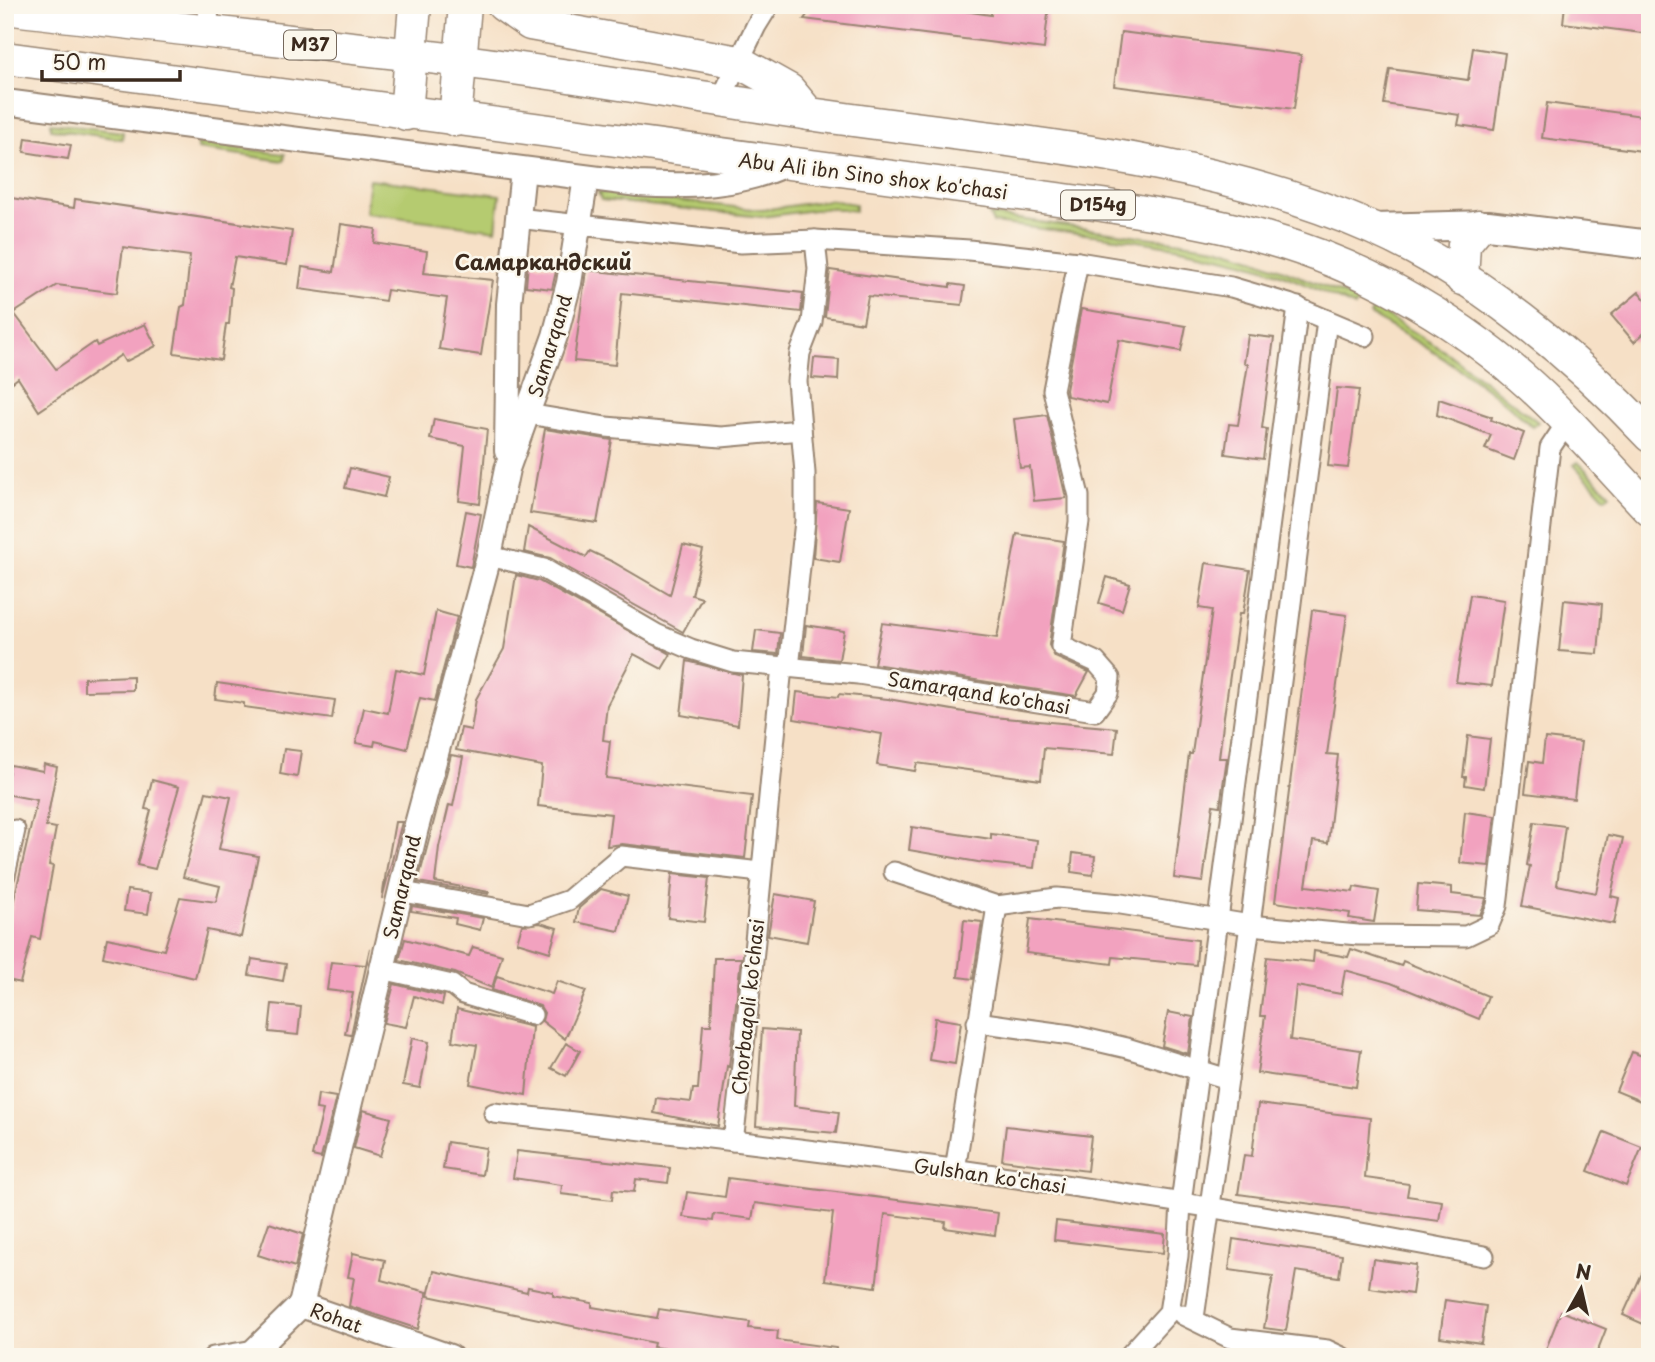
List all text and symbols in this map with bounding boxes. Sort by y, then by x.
road number: M37 [284,31,336,60]
scale bar [42,38,180,82]
text: 50 m [52,45,106,77]
street label: Abu Ali ibn Sino shox ko'chasi [737,145,1009,205]
road number: D154g [1061,190,1135,220]
district label: Самаркандский [454,245,632,277]
street label: Samarqand [520,290,578,401]
street label: Samarqand ko'chasi [886,664,1072,720]
street label: Samarqand [375,832,427,942]
street label: Chorbaqoli ko'chasi [724,917,770,1096]
street label: Gulshan ko'chasi [912,1150,1068,1200]
north arrow [1546,1254,1616,1324]
text: N [1574,1256,1593,1286]
street label: Rohat [306,1295,366,1339]

